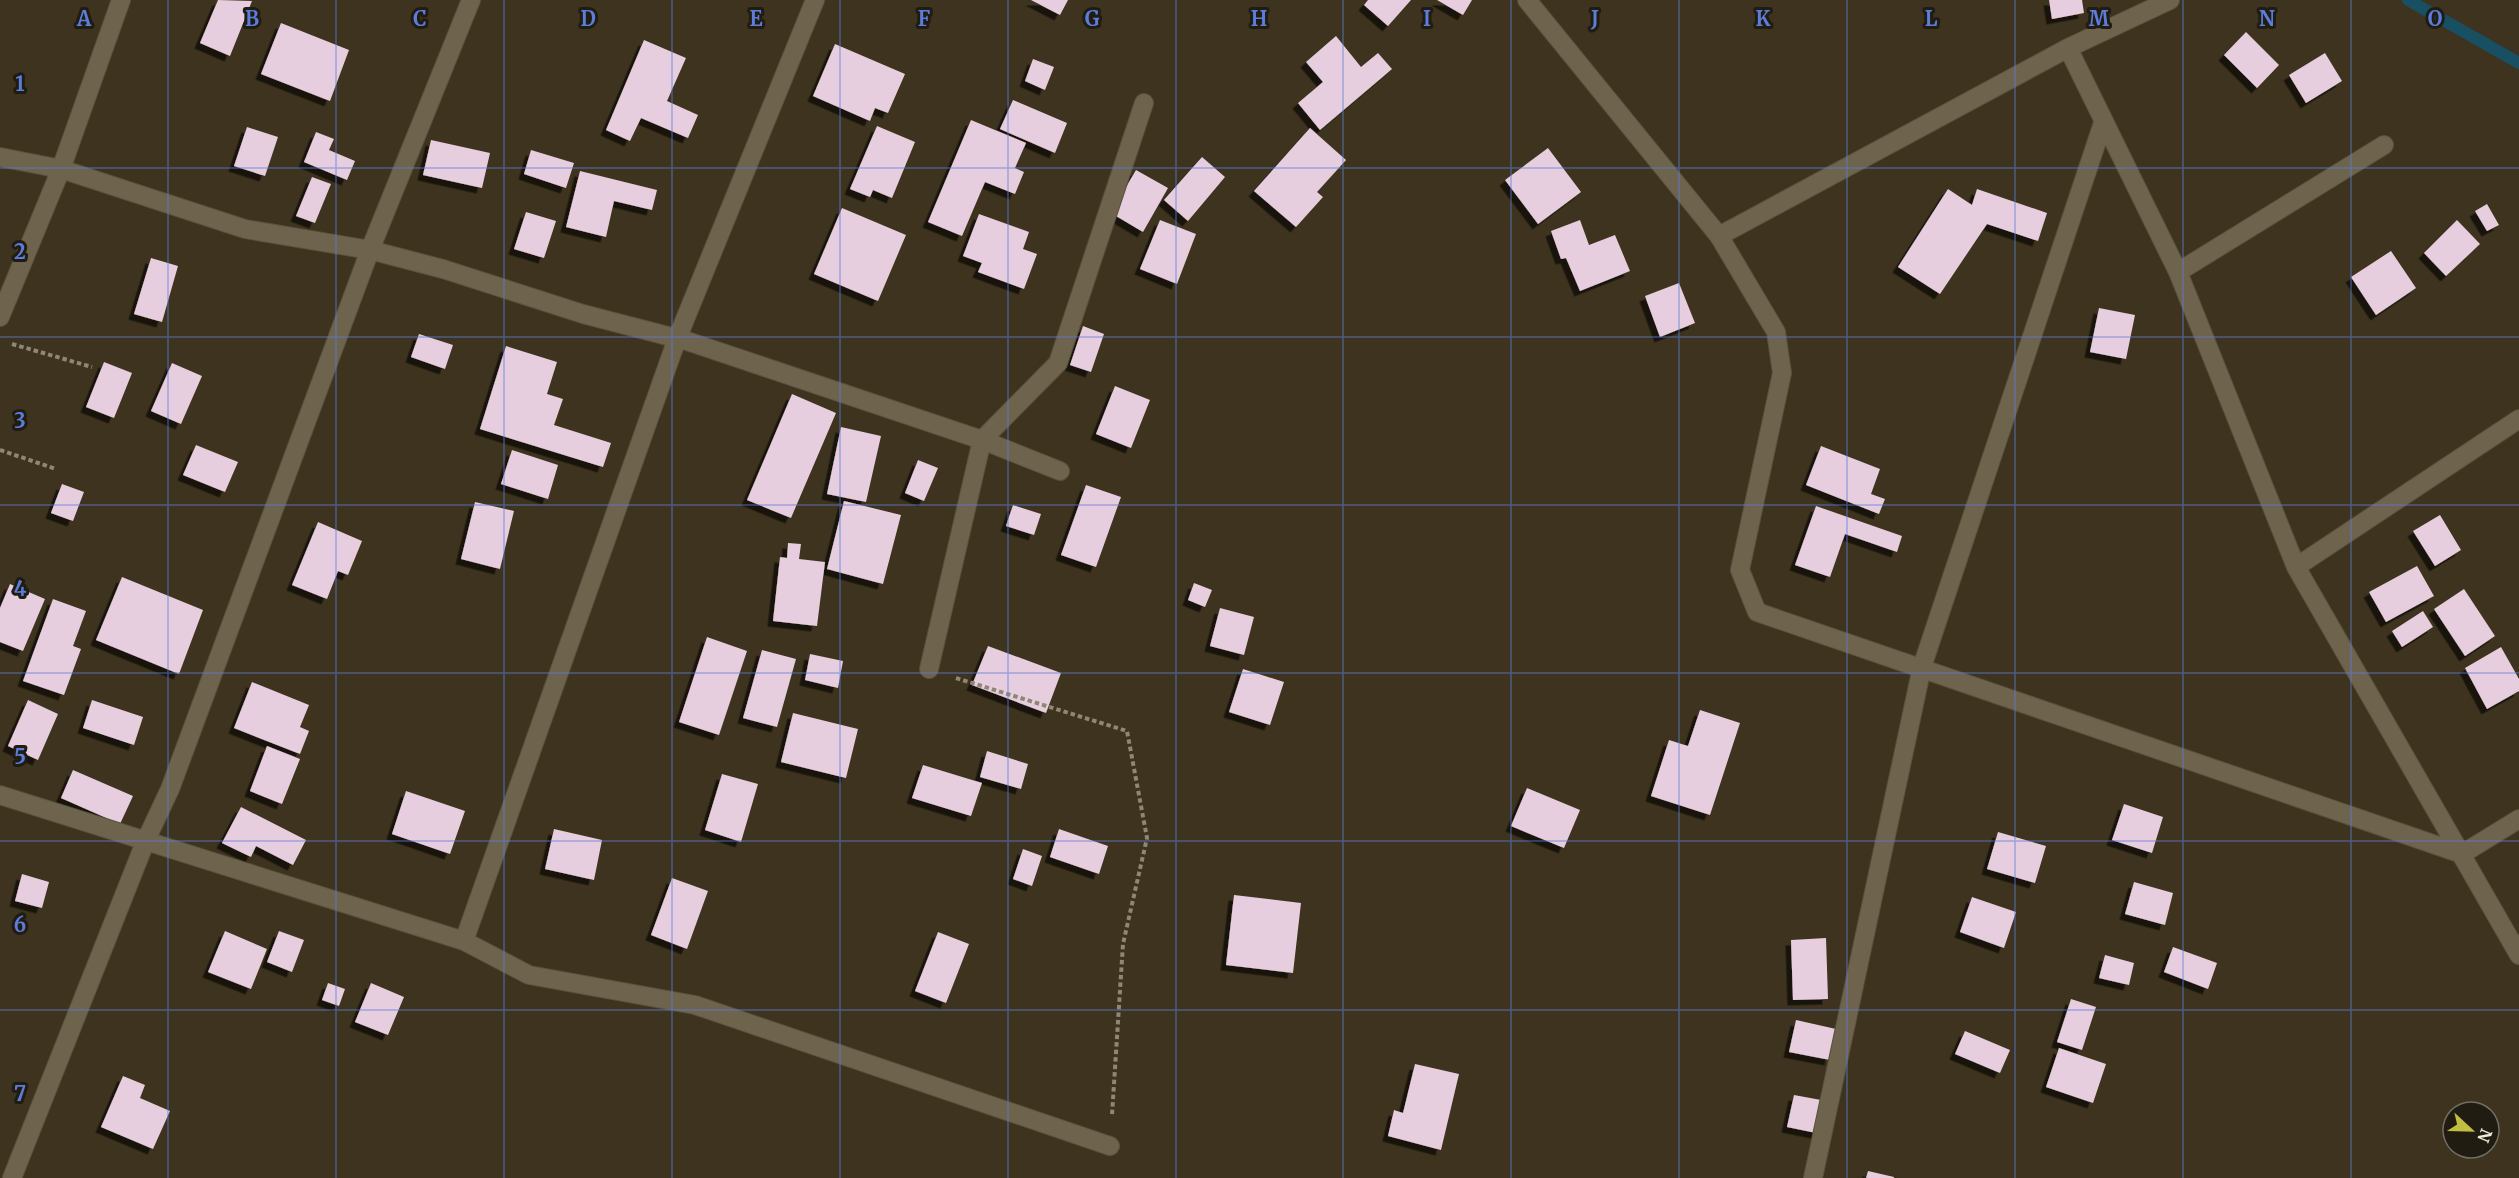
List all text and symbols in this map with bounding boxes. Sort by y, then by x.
text: A [76,6,92,31]
text: B [245,6,259,31]
text: C [413,6,427,31]
text: D [580,6,596,31]
text: E [749,6,763,31]
text: F [918,6,931,31]
text: G [1085,6,1100,31]
text: H [1251,6,1267,31]
text: I [1423,6,1431,31]
text: J [1590,6,1599,31]
text: K [1756,6,1771,31]
text: L [1925,6,1938,31]
text: M [2089,6,2110,31]
text: N [2259,6,2275,31]
text: O [2428,6,2442,31]
text: 1 [15,71,25,96]
text: 2 [14,239,26,264]
text: 3 [14,408,26,433]
text: 4 [14,576,27,601]
text: 5 [14,744,26,769]
text: 6 [14,912,26,937]
text: 7 [14,1081,26,1106]
north arrow [2441,1100,2501,1160]
text: N [2473,1126,2497,1146]

